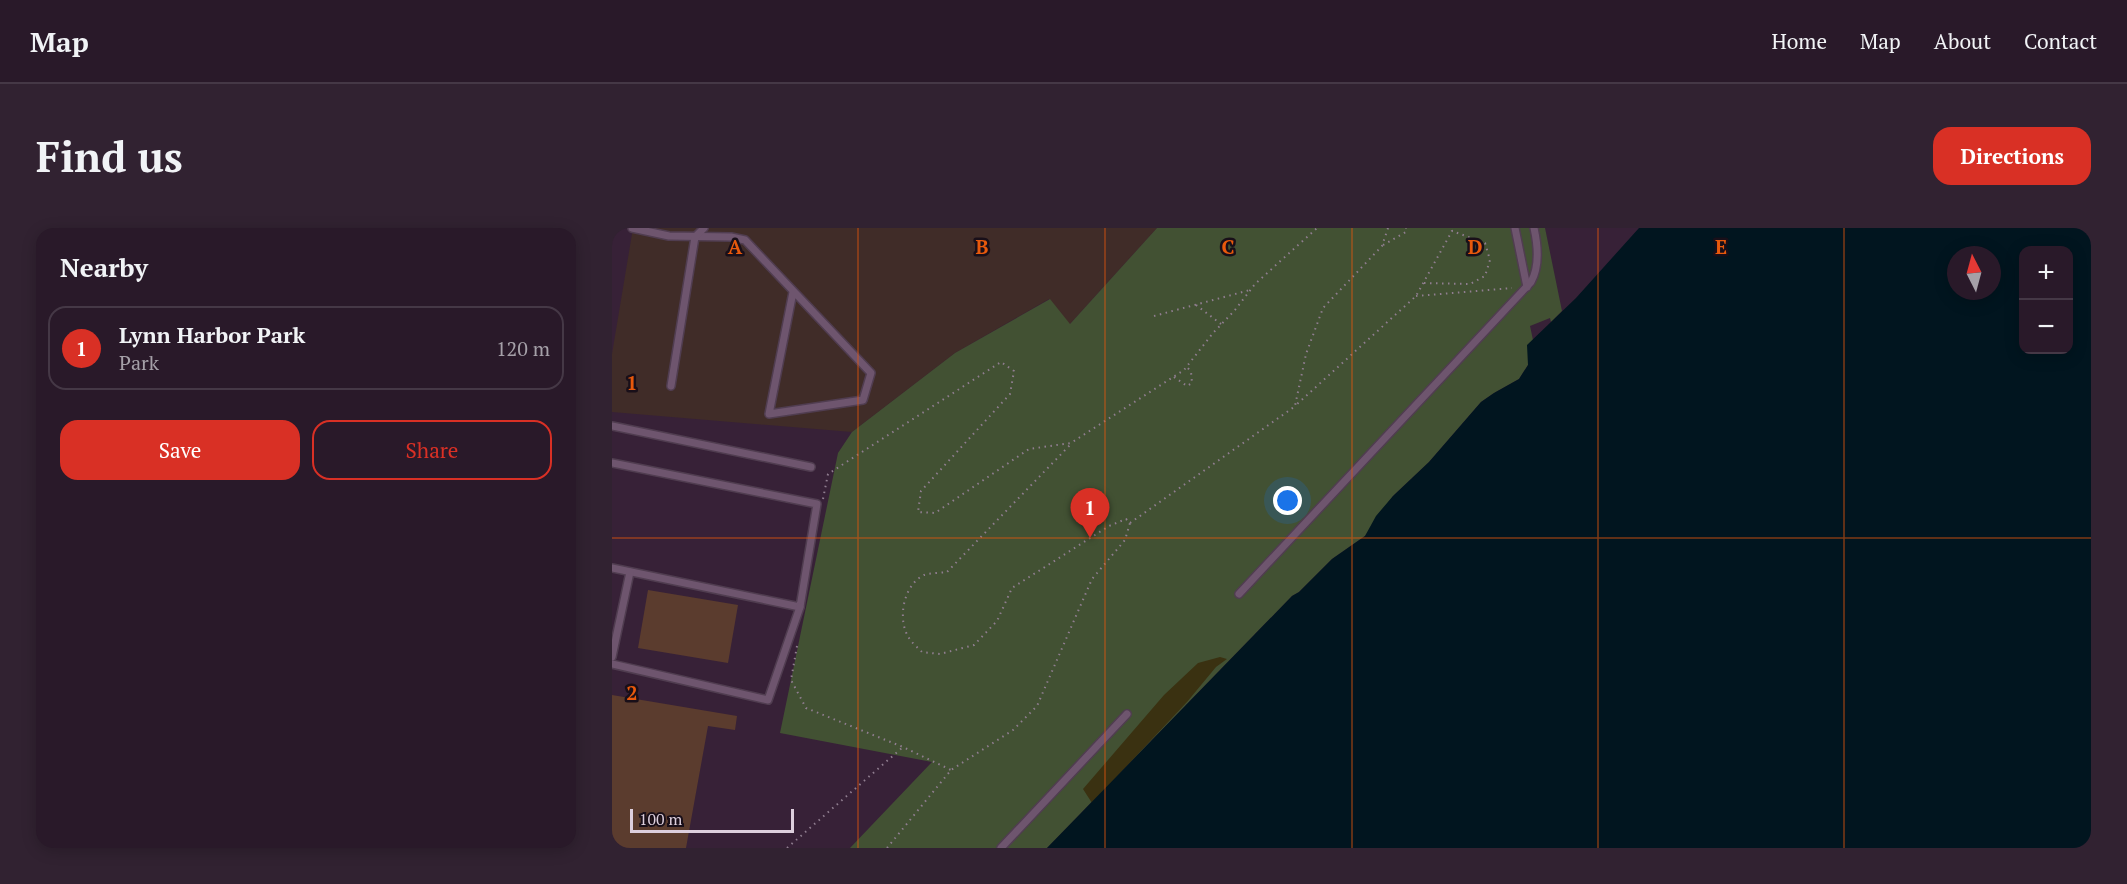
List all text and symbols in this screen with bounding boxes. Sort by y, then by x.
text: Map [30,23,89,60]
text: Home [1771,27,1827,55]
text: Map [1860,27,1901,55]
text: About [1934,27,1991,55]
text: Contact [2024,27,2097,55]
button: Directions [1933,127,2091,185]
text: Find us [36,128,183,184]
text: A [728,233,743,260]
text: B [976,233,989,260]
text: C [1221,233,1235,260]
text: D [1468,233,1482,260]
text: E [1715,233,1727,260]
north arrow [1947,246,2001,300]
map controls [2019,246,2073,354]
button: + [2019,246,2073,300]
text: Nearby [60,250,148,284]
button: − [2019,300,2073,354]
text: Lynn Harbor Park [119,320,305,349]
text: 1 [76,335,87,362]
text: 120 m [496,335,550,362]
text: Park [119,349,159,376]
text: 1 [626,369,638,396]
button: Save [60,420,300,480]
button: Share [312,420,552,480]
your location [1273,486,1302,515]
pin: 1 [1070,488,1110,538]
text: 2 [626,679,638,706]
scale bar [630,806,794,834]
text: 100 m [639,808,682,830]

